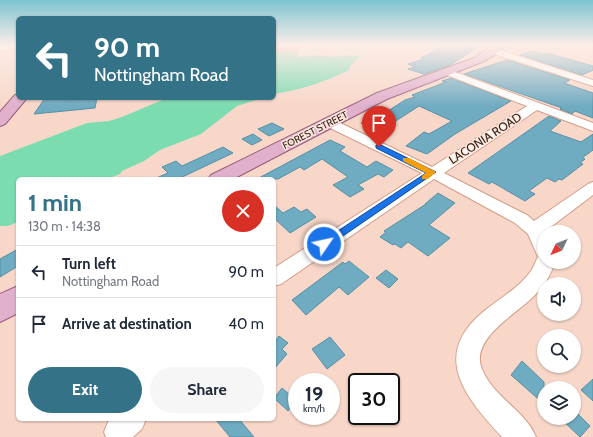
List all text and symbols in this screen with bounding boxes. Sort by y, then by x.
text: 90 m [94,30,160,64]
icon: left [28,32,80,84]
text: Nottingham Road [94,64,228,86]
pin [362,106,396,147]
street label: FOREST STREET [280,108,350,152]
street label: LACONIA ROAD [446,109,524,167]
icon: arrive [368,112,390,134]
text: 1 min [28,188,82,217]
button: close [222,190,264,232]
text: 130 m · 14:38 [28,218,101,234]
position arrow [303,223,345,265]
north arrow [537,225,581,269]
map controls [537,225,581,425]
text: Turn left [62,255,116,273]
icon: left [28,261,50,283]
text: 90 m [228,263,264,281]
text: Nottingham Road [62,273,159,289]
button: sound [537,277,581,321]
icon: arrive [28,313,50,335]
text: Arrive at destination [62,315,192,333]
text: 40 m [228,315,264,333]
button: search [537,329,581,373]
button: Exit [28,367,142,413]
button: Share [150,367,264,413]
speed limit sign: 30 [348,373,400,425]
button: layers [537,381,581,425]
text: 19 [305,382,323,406]
text: km/h [303,402,325,415]

